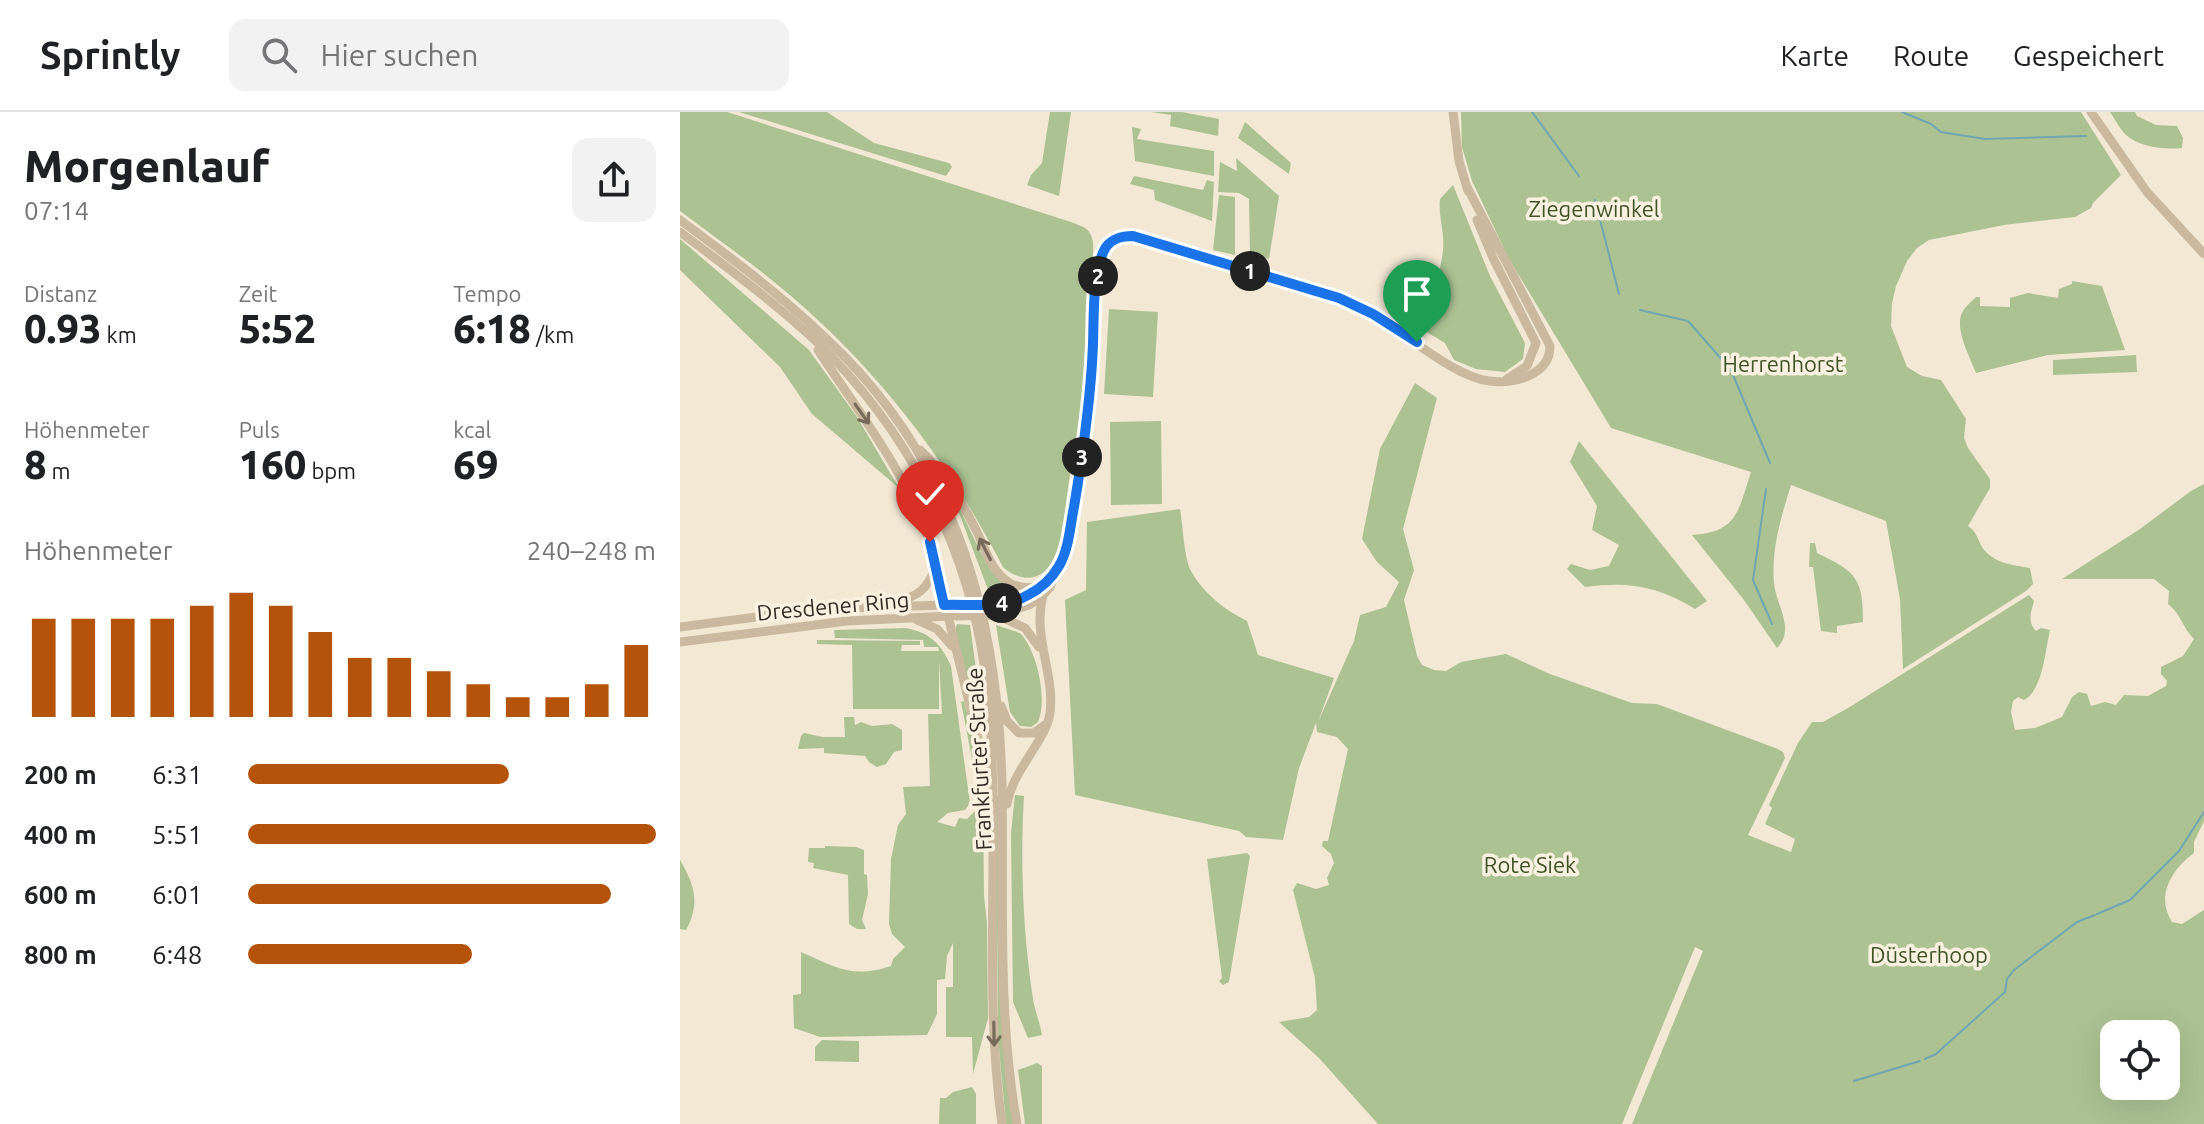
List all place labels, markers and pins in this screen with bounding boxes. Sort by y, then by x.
pin: 1 [1230,251,1270,291]
pin: 2 [1078,256,1118,296]
pin [1383,260,1451,342]
pin: 3 [1062,437,1102,477]
pin [896,460,964,542]
pin: 4 [982,583,1022,623]

